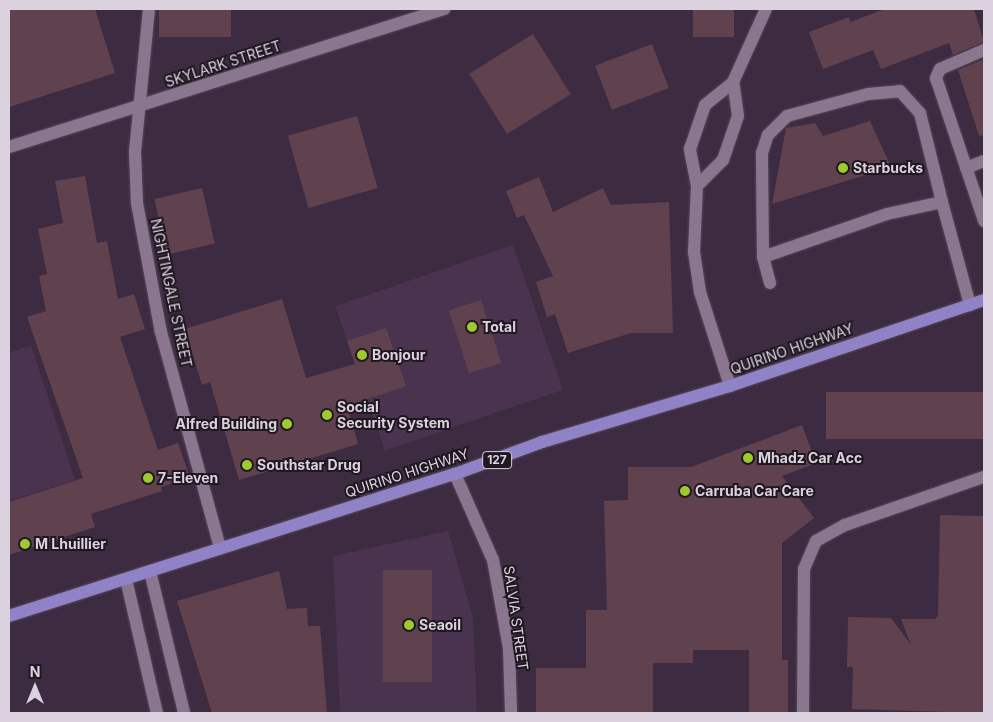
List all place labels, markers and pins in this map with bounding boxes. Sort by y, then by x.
place label: Starbucks [853,160,923,176]
marker: Starbucks [837,162,849,174]
place label: Total [482,319,516,335]
marker: Total [466,321,478,333]
place label: Bonjour [372,347,425,363]
marker: Bonjour [356,349,368,361]
place label: Social Security System [337,399,450,432]
marker: Social Security System [321,409,333,421]
place label: Alfred Building [176,416,277,432]
marker: Alfred Building [281,418,293,430]
place label: Mhadz Car Acc [758,450,862,466]
marker: Mhadz Car Acc [742,452,754,464]
place label: Southstar Drug [257,457,361,473]
marker: Southstar Drug [241,459,253,471]
place label: 7-Eleven [158,470,218,486]
marker: 7-Eleven [142,472,154,484]
place label: Carruba Car Care [695,483,814,499]
marker: Carruba Car Care [679,485,691,497]
place label: M Lhuillier [35,536,106,552]
marker: M Lhuillier [19,538,31,550]
place label: Seaoil [419,617,461,633]
marker: Seaoil [403,619,415,631]

